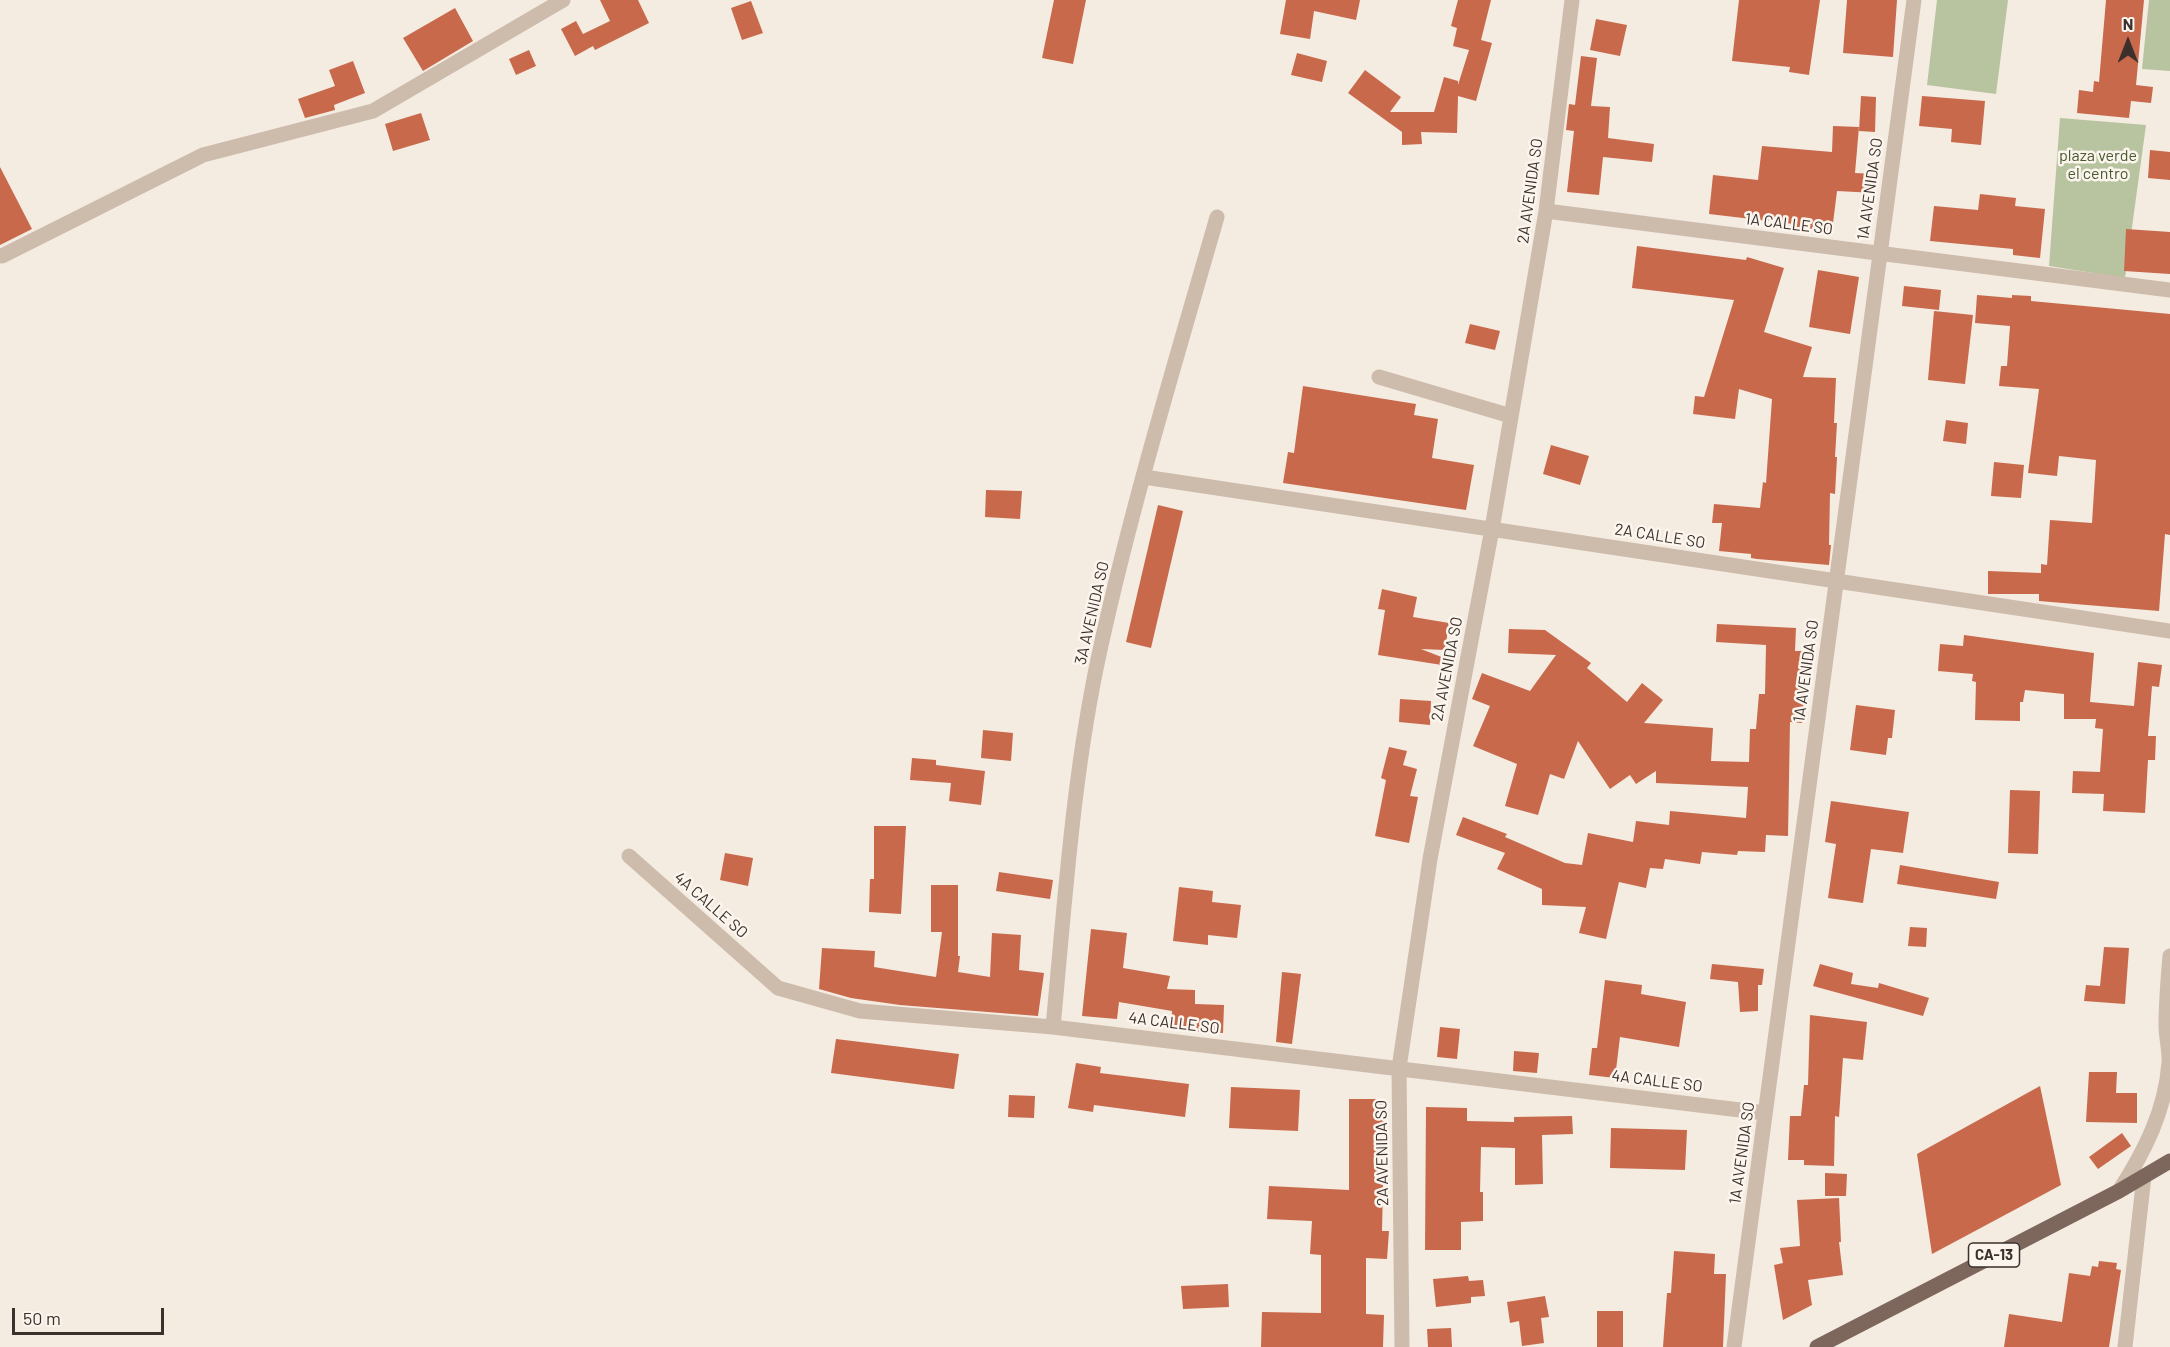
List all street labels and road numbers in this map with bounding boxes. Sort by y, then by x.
street label: 2A AVENIDA SO [1513,137,1547,245]
street label: 1A AVENIDA SO [1853,137,1887,241]
street label: 1A CALLE SO [1744,209,1834,239]
street label: 2A CALLE SO [1613,519,1707,553]
street label: 3A AVENIDA SO [1071,559,1113,667]
street label: 2A AVENIDA SO [1427,615,1467,723]
street label: 1A AVENIDA SO [1789,619,1823,723]
street label: 4A CALLE SO [670,868,752,942]
street label: 4A CALLE SO [1127,1008,1221,1038]
street label: 4A CALLE SO [1610,1066,1704,1096]
street label: 2A AVENIDA SO [1371,1100,1393,1206]
street label: 1A AVENIDA SO [1725,1101,1759,1205]
road number: CA-13 [1968,1243,2020,1267]

